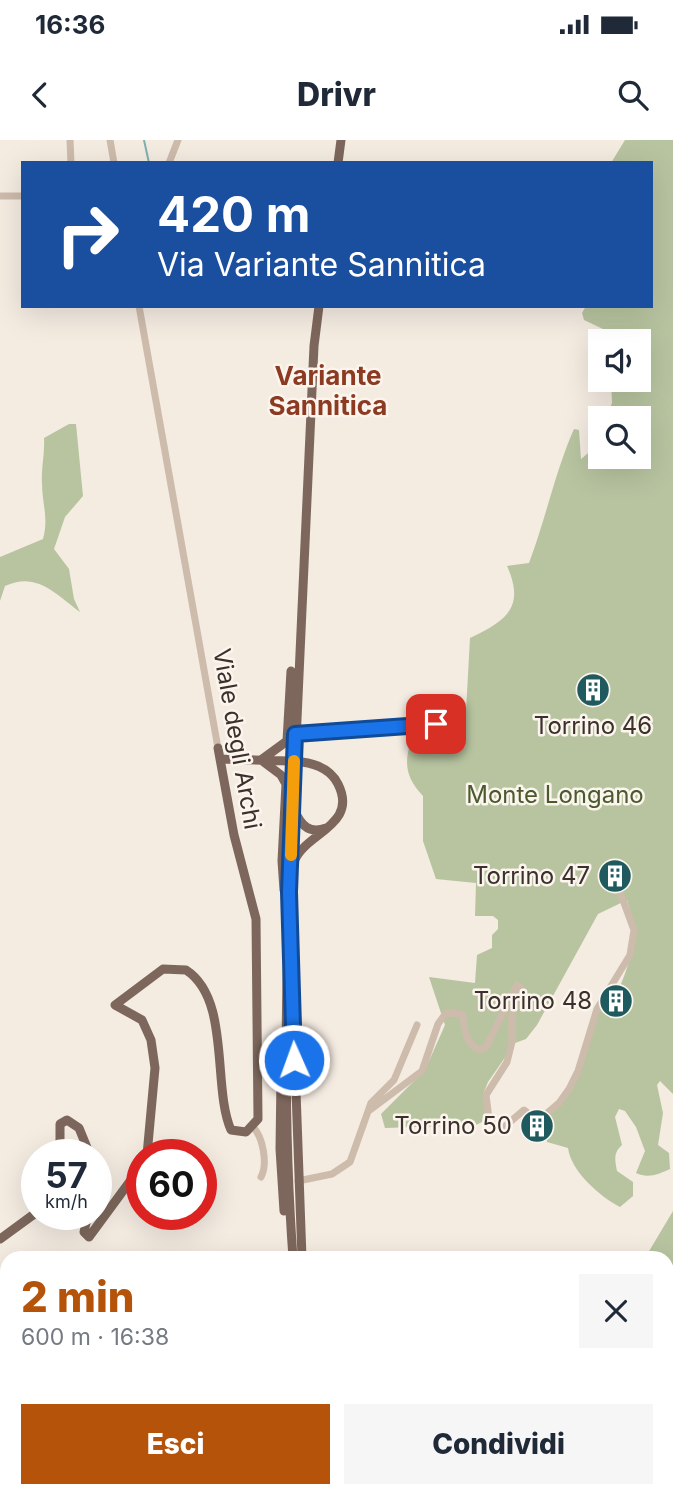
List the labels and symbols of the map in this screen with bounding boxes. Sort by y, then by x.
district label: Variante Sannitica [269,360,387,421]
street label: Viale degli Archi [207,646,268,832]
building icon: Torrino 46 [574,671,612,709]
pin [406,694,466,754]
place label: Torrino 46 [534,711,652,740]
park label: Monte Longano [466,780,644,809]
building icon: Torrino 47 [596,857,634,895]
place label: Torrino 47 [473,861,590,890]
building icon: Torrino 48 [597,982,635,1020]
place label: Torrino 48 [474,986,592,1015]
position arrow [257,1023,331,1097]
building icon: Torrino 50 [518,1107,556,1145]
place label: Torrino 50 [394,1111,512,1140]
speed limit sign: 60 [126,1139,217,1230]

